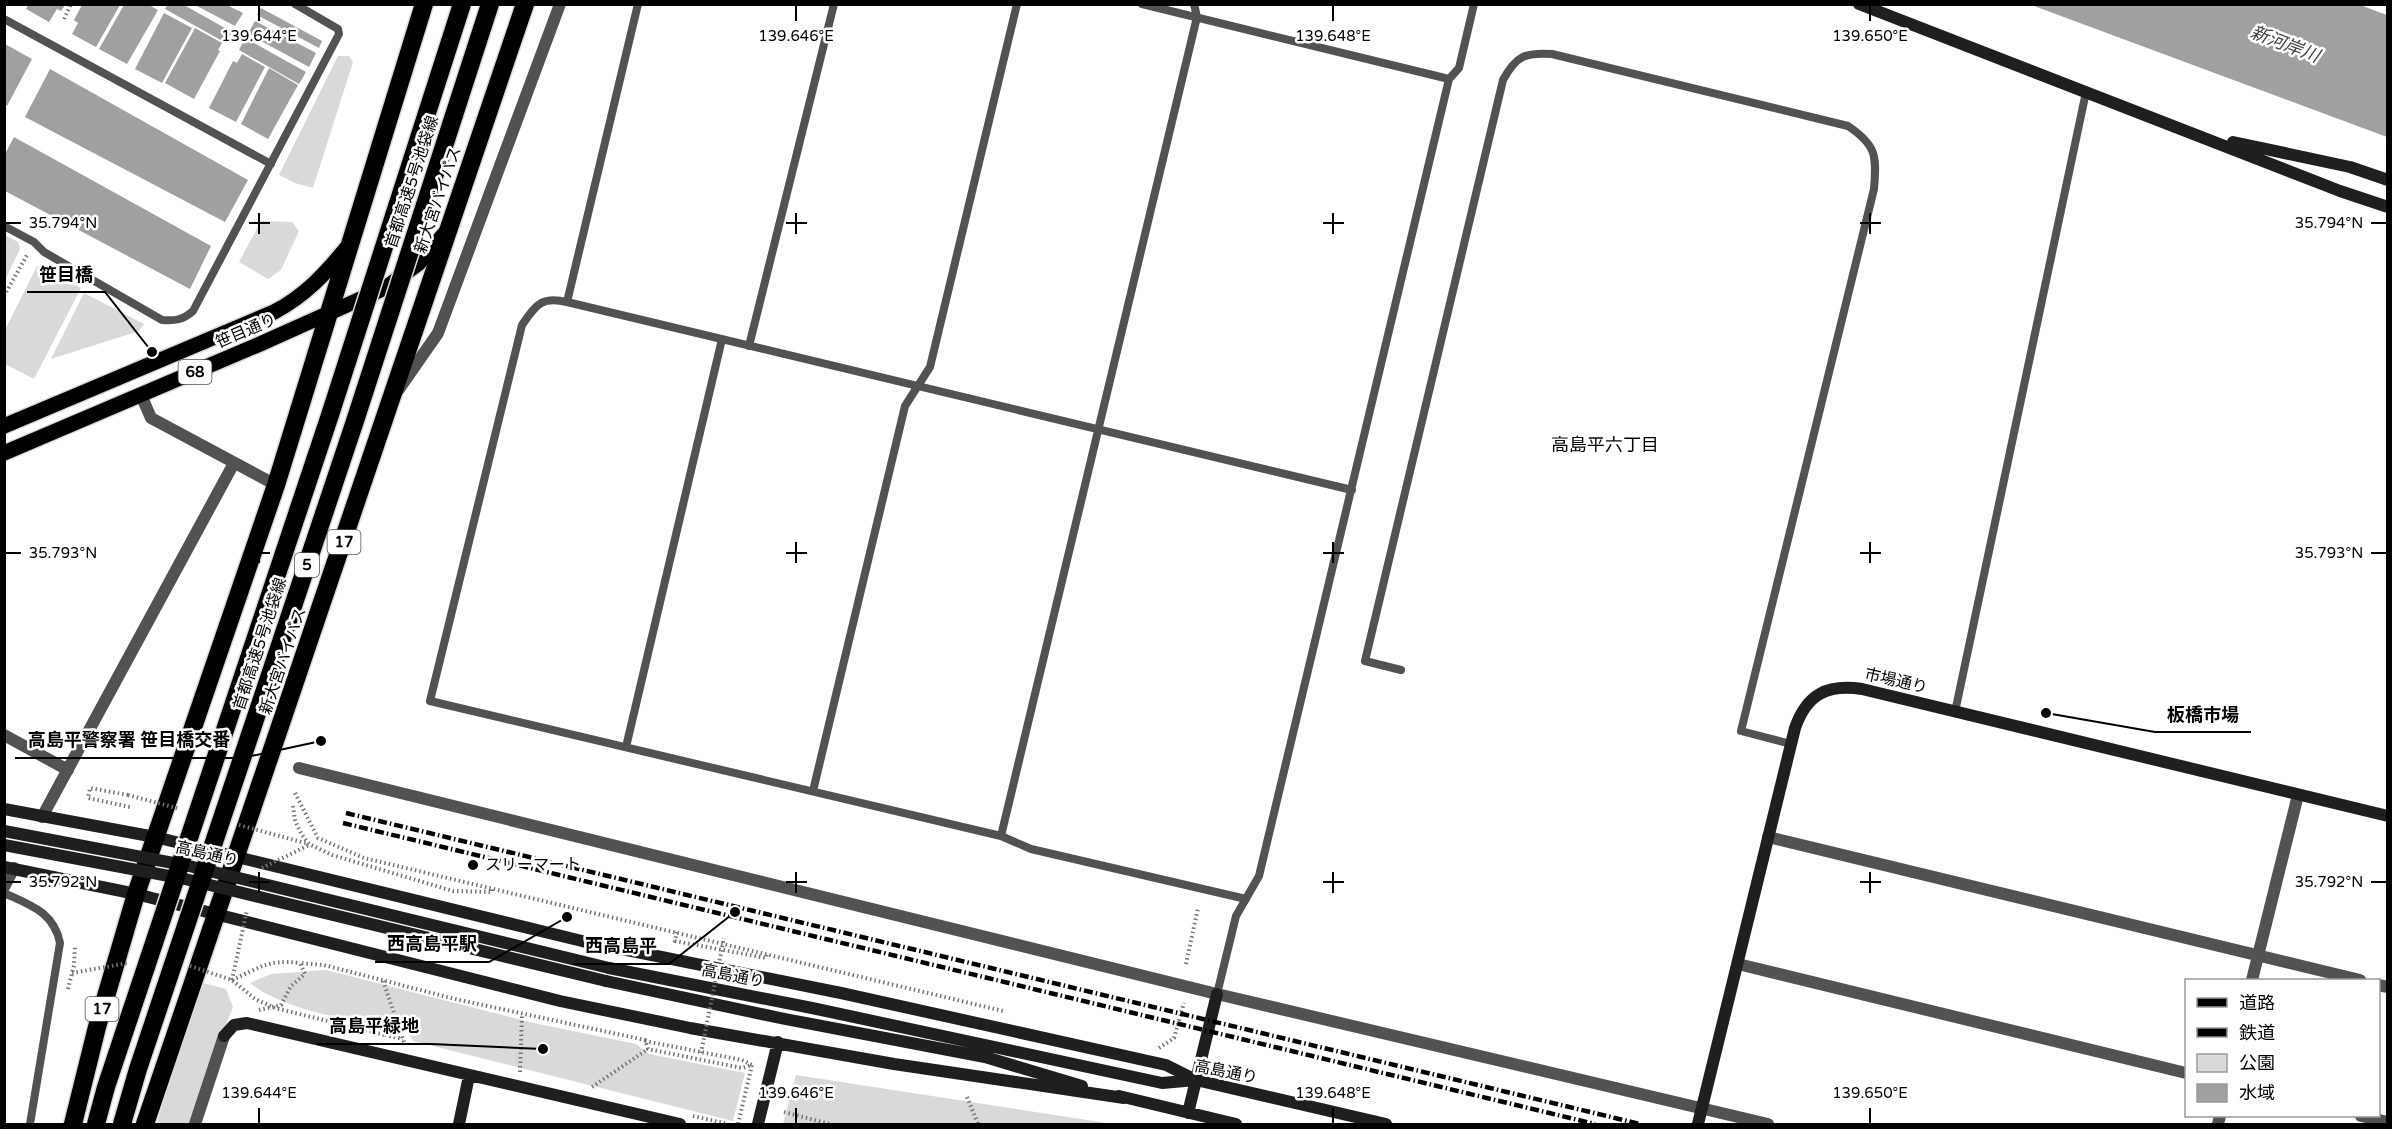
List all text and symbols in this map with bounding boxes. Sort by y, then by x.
water label: 新河岸川 [2247,21,2324,68]
text: 139.644°E [221,27,297,45]
text: 139.646°E [758,27,834,45]
text: 139.648°E [1295,27,1371,45]
text: 139.650°E [1832,27,1908,45]
street label: 首都高速5号池袋線 [381,113,443,251]
street label: 新大宮バイパス [410,144,466,256]
text: 35.794°N [29,214,97,232]
text: 35.794°N [2295,214,2363,232]
callout: 笹目橋 [27,256,105,292]
text: 笹目橋 [39,264,93,286]
street label: 笹目通り [213,309,279,353]
road number: 68 [178,360,212,384]
district label: 高島平六丁目 [1551,434,1659,456]
road number: 17 [328,530,360,554]
text: 35.793°N [29,544,97,562]
text: 35.793°N [2295,544,2363,562]
road number: 5 [295,553,319,577]
street label: 首都高速5号池袋線 [229,575,291,713]
street label: 新大宮バイパス [255,605,311,717]
street label: 市場通り [1863,664,1929,698]
callout: 板橋市場 [2155,696,2251,732]
text: 板橋市場 [2167,704,2239,726]
callout: 高島平警察署 笹目橋交番 [15,722,242,758]
text: 高島平警察署 笹目橋交番 [28,729,230,751]
street label: 高島通り [174,837,240,871]
place label: スリーマート [485,855,581,875]
marker: スリーマート [466,858,480,872]
text: 35.792°N [29,873,97,891]
text: 35.792°N [2295,873,2363,891]
callout: 西高島平駅 [375,926,489,962]
callout: 西高島平 [573,928,669,964]
text: 西高島平駅 [387,933,477,955]
text: 西高島平 [585,935,657,957]
street label: 高島通り [700,960,766,992]
legend [2185,979,2380,1117]
text: 道路 [2239,992,2275,1014]
road number: 17 [86,997,118,1021]
callout: 高島平緑地 [317,1008,431,1044]
text: 高島平緑地 [329,1015,419,1037]
text: 鉄道 [2239,1022,2275,1044]
text: 公園 [2239,1052,2275,1074]
street label: 高島通り [1193,1056,1259,1088]
text: 水域 [2239,1082,2275,1104]
text: 139.644°E [221,1084,297,1102]
text: 139.646°E [758,1084,834,1102]
text: 139.648°E [1295,1084,1371,1102]
text: 139.650°E [1832,1084,1908,1102]

